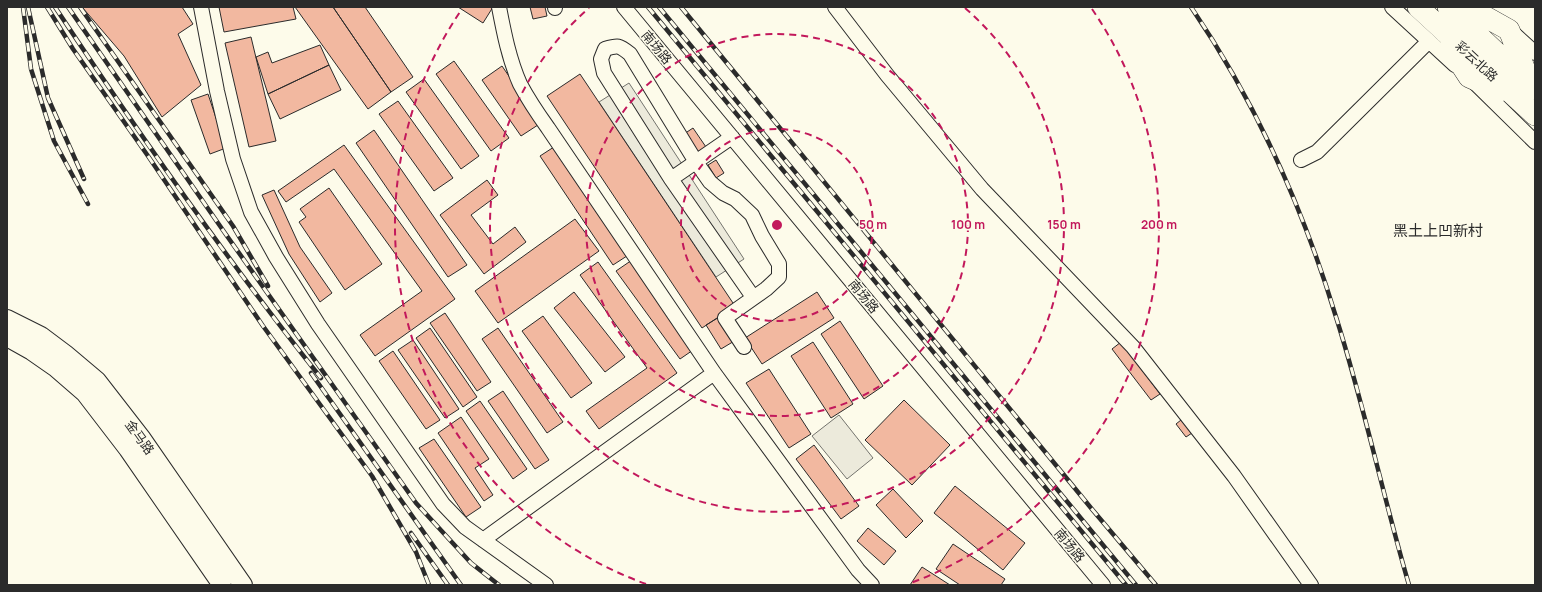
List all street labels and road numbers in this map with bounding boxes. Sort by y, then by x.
street label: 南场路 [638,26,676,68]
street label: 彩云北路 [1452,37,1502,85]
street label: 南场路 [845,275,883,317]
street label: 金马路 [121,416,159,458]
street label: 南场路 [1051,524,1089,566]

